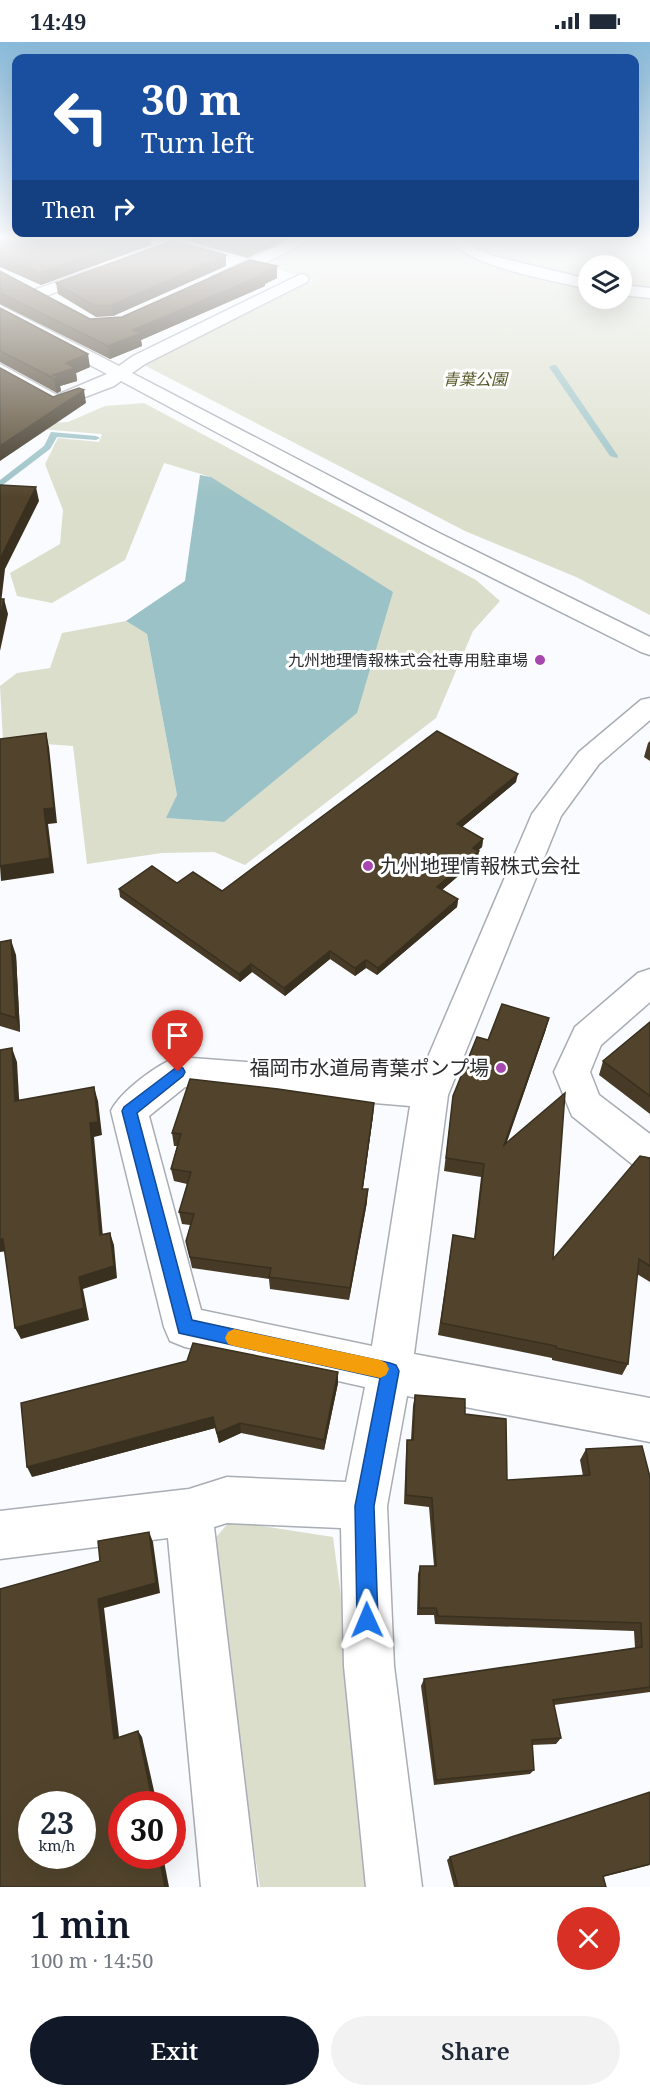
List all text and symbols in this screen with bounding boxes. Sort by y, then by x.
text: 14:49 [30,6,86,36]
text: 30 m [141,70,241,127]
icon: left [42,78,120,156]
text: Turn left [141,124,254,161]
icon: right [107,192,140,225]
text: Then [42,194,95,224]
map controls [578,255,632,309]
button: layers [578,255,632,309]
park label: 青葉公園 [443,368,509,390]
place label: 九州地理情報株式会社専用駐車場 [288,649,528,671]
marker: 九州地理情報株式会社専用駐車場 [533,653,547,667]
place label: 九州地理情報株式会社 [380,852,580,879]
marker: 九州地理情報株式会社 [361,859,375,873]
pin [152,1010,203,1072]
icon: arrive [161,1019,194,1052]
place label: 福岡市水道局青葉ポンプ場 [250,1054,489,1081]
marker: 福岡市水道局青葉ポンプ場 [494,1061,508,1075]
position arrow [335,1588,399,1652]
speed limit sign: 30 [108,1791,186,1869]
text: 23 [40,1802,74,1843]
text: km/h [39,1835,75,1855]
text: 1 min [30,1900,131,1949]
button: close [557,1907,620,1970]
text: 100 m · 14:50 [30,1947,153,1974]
button: Exit [30,2016,319,2085]
button: Share [331,2016,620,2085]

